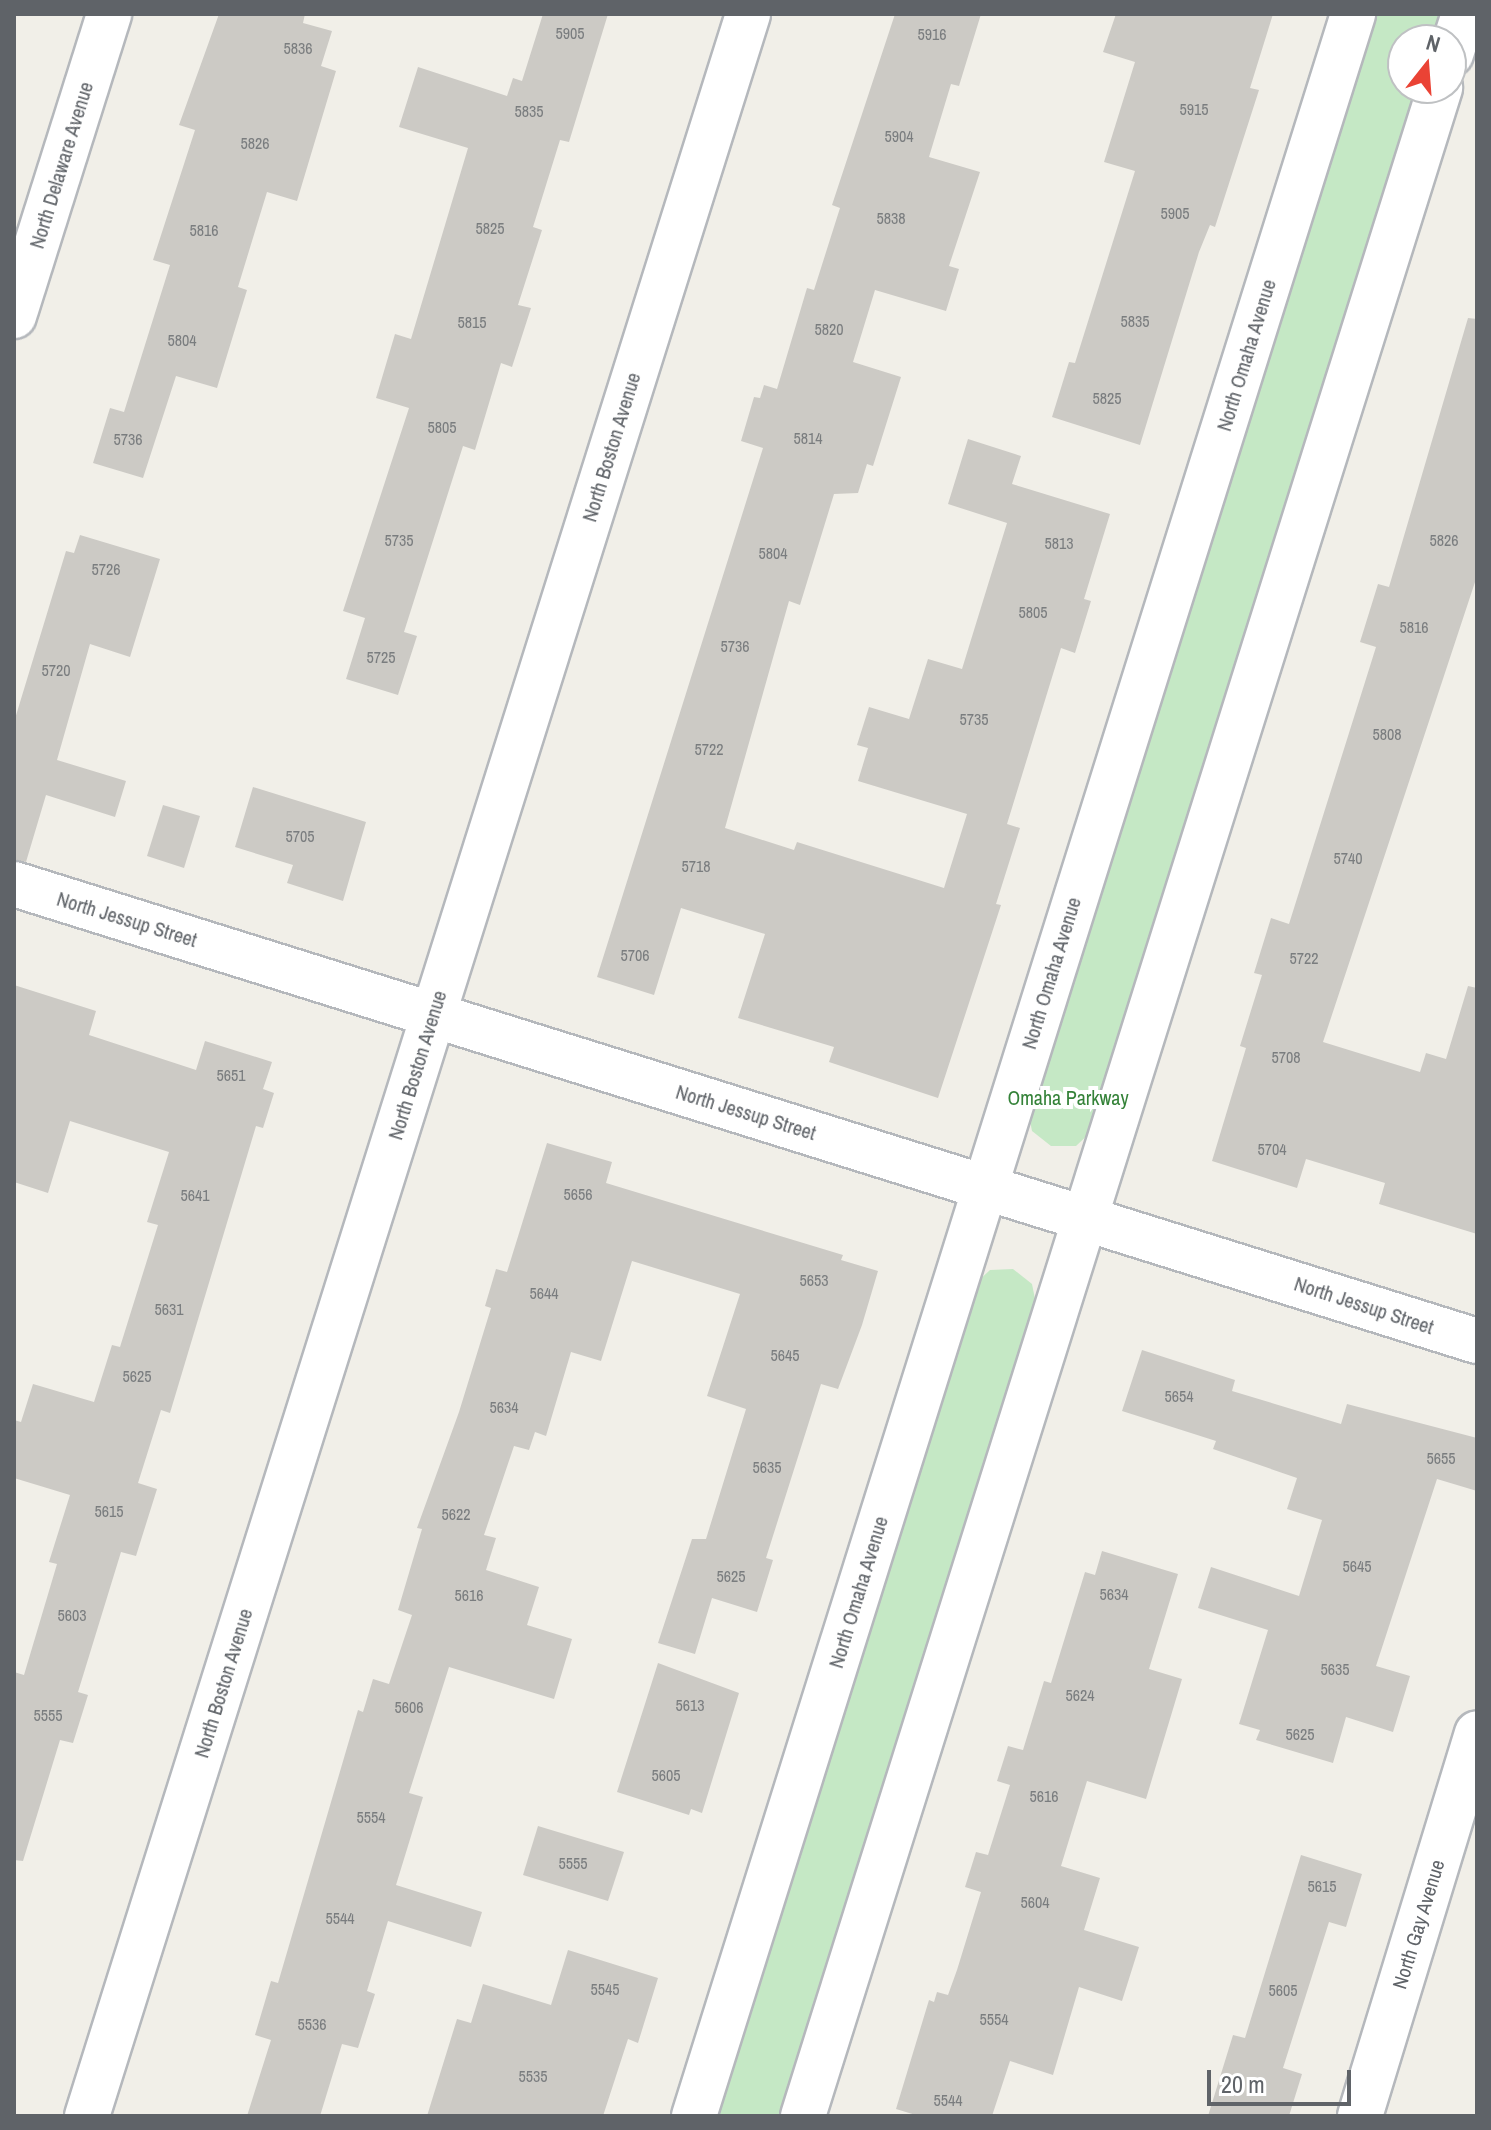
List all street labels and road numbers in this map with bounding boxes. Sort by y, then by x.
street label: North Delaware Avenue [24,78,98,252]
street label: North Omaha Avenue [1211,276,1281,434]
street label: North Boston Avenue [577,369,645,525]
street label: North Jessup Street [54,886,200,952]
street label: North Omaha Avenue [1016,894,1086,1052]
street label: North Boston Avenue [383,987,451,1143]
street label: North Jessup Street [673,1079,819,1145]
street label: North Jessup Street [1291,1271,1437,1339]
street label: North Omaha Avenue [823,1513,893,1671]
street label: North Boston Avenue [189,1605,257,1761]
street label: North Gay Avenue [1387,1856,1449,1992]

